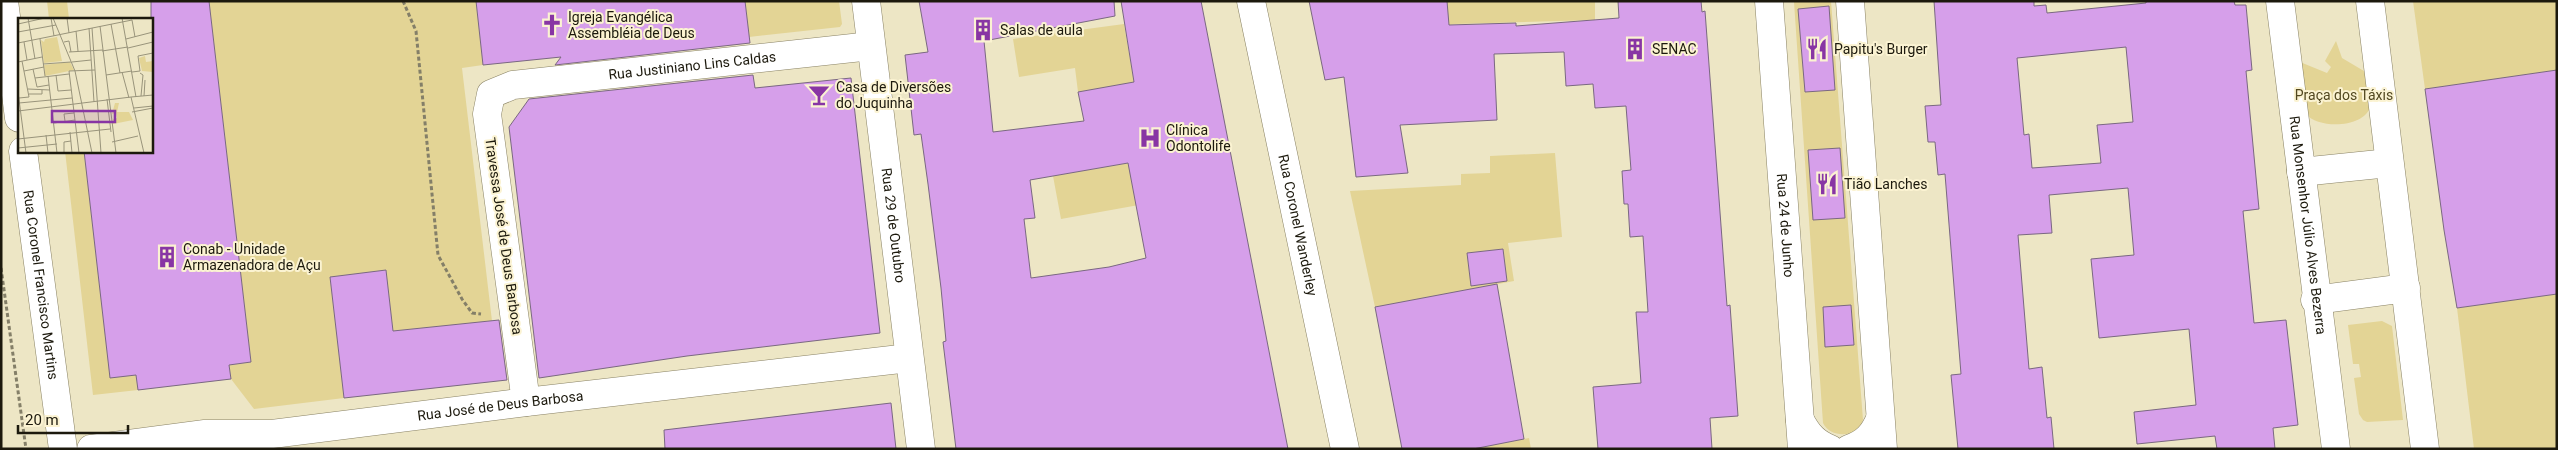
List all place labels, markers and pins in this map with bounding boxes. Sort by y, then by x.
place label: Igreja Evangélica Assembléia de Deus [568,9,695,41]
church icon: Igreja Evangélica Assembléia de Deus [539,12,565,38]
building icon: Salas de aula [970,17,996,43]
place label: Salas de aula [1000,22,1083,38]
building icon: SENAC [1622,36,1648,62]
restaurant icon: Papitu's Burger [1804,36,1830,62]
place label: SENAC [1652,41,1697,57]
place label: Papitu's Burger [1834,41,1928,57]
place label: Casa de Diversões do Juquinha [836,79,951,111]
bar icon: Casa de Diversões do Juquinha [806,82,832,108]
place label: Clínica Odontolife [1166,122,1231,154]
hospital icon: Clínica Odontolife [1137,125,1163,151]
restaurant icon: Tião Lanches [1814,171,1840,197]
place label: Tião Lanches [1844,176,1927,192]
place label: Conab - Unidade Armazenadora de Açu [183,241,321,273]
building icon: Conab - Unidade Armazenadora de Açu [154,244,180,270]

